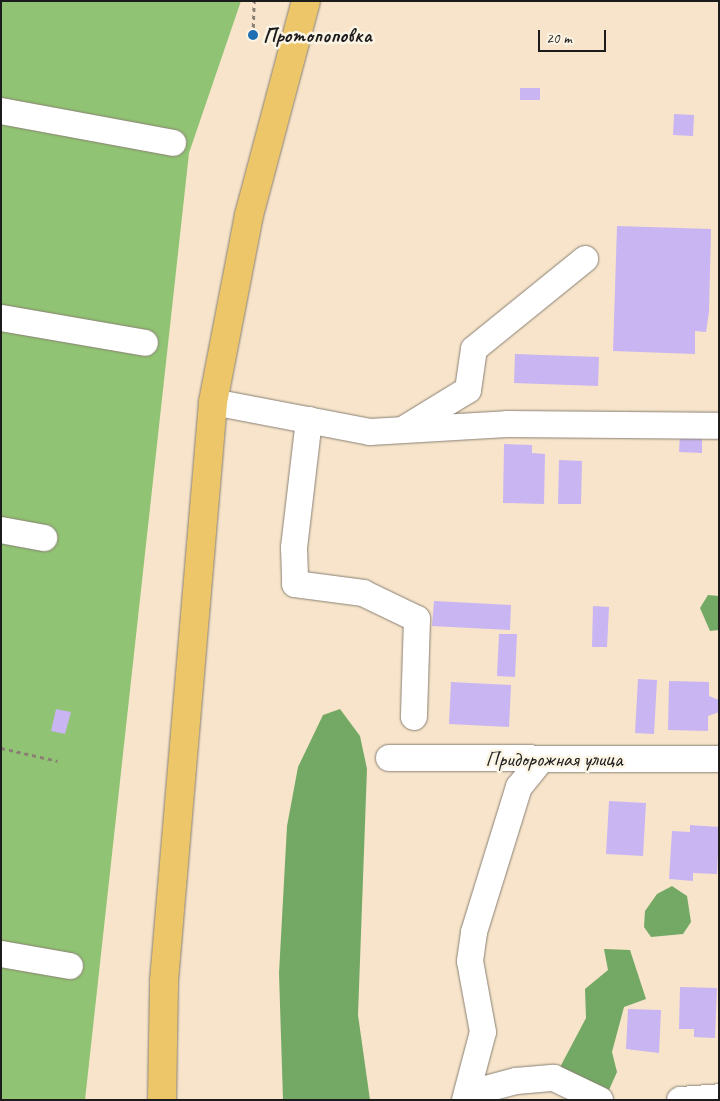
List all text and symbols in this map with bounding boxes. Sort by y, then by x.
scale bar [540,20,608,52]
place label: Протопоповка [263,22,372,48]
marker: Протопоповка [247,29,259,41]
text: 20 m [546,29,572,48]
street label: Придорожная улица [485,746,623,772]

